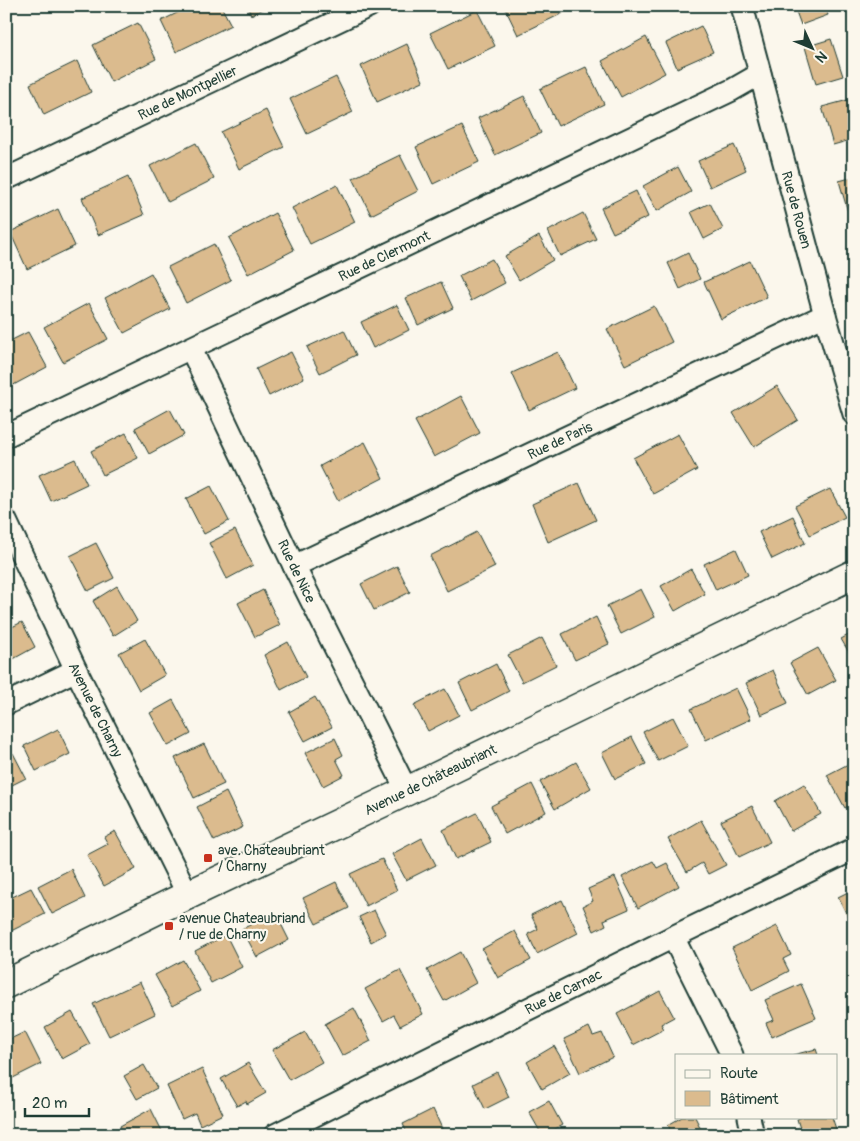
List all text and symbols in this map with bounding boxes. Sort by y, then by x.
north arrow [788,22,838,72]
text: N [812,47,830,66]
street label: Rue de Montpellier [135,62,240,123]
street label: Rue de Rouen [778,169,815,250]
street label: Rue de Clermont [336,227,433,285]
street label: Rue de Paris [525,418,596,463]
street label: Rue de Nice [274,537,320,605]
street label: Avenue de Charny [65,660,126,760]
street label: Avenue de Châteaubriant [362,740,499,819]
place label: ave. Chateaubriant / Charny [218,842,325,875]
marker: ave. Chateaubriant / Charny [202,852,214,864]
place label: avenue Chateaubriand / rue de Charny [179,910,306,943]
marker: avenue Chateaubriand / rue de Charny [163,920,175,932]
street label: Rue de Carnac [522,965,605,1018]
legend [675,1054,838,1118]
text: Route [720,1064,758,1083]
scale bar [25,1086,89,1118]
text: Bâtiment [720,1090,780,1109]
text: 20 m [32,1094,67,1113]

